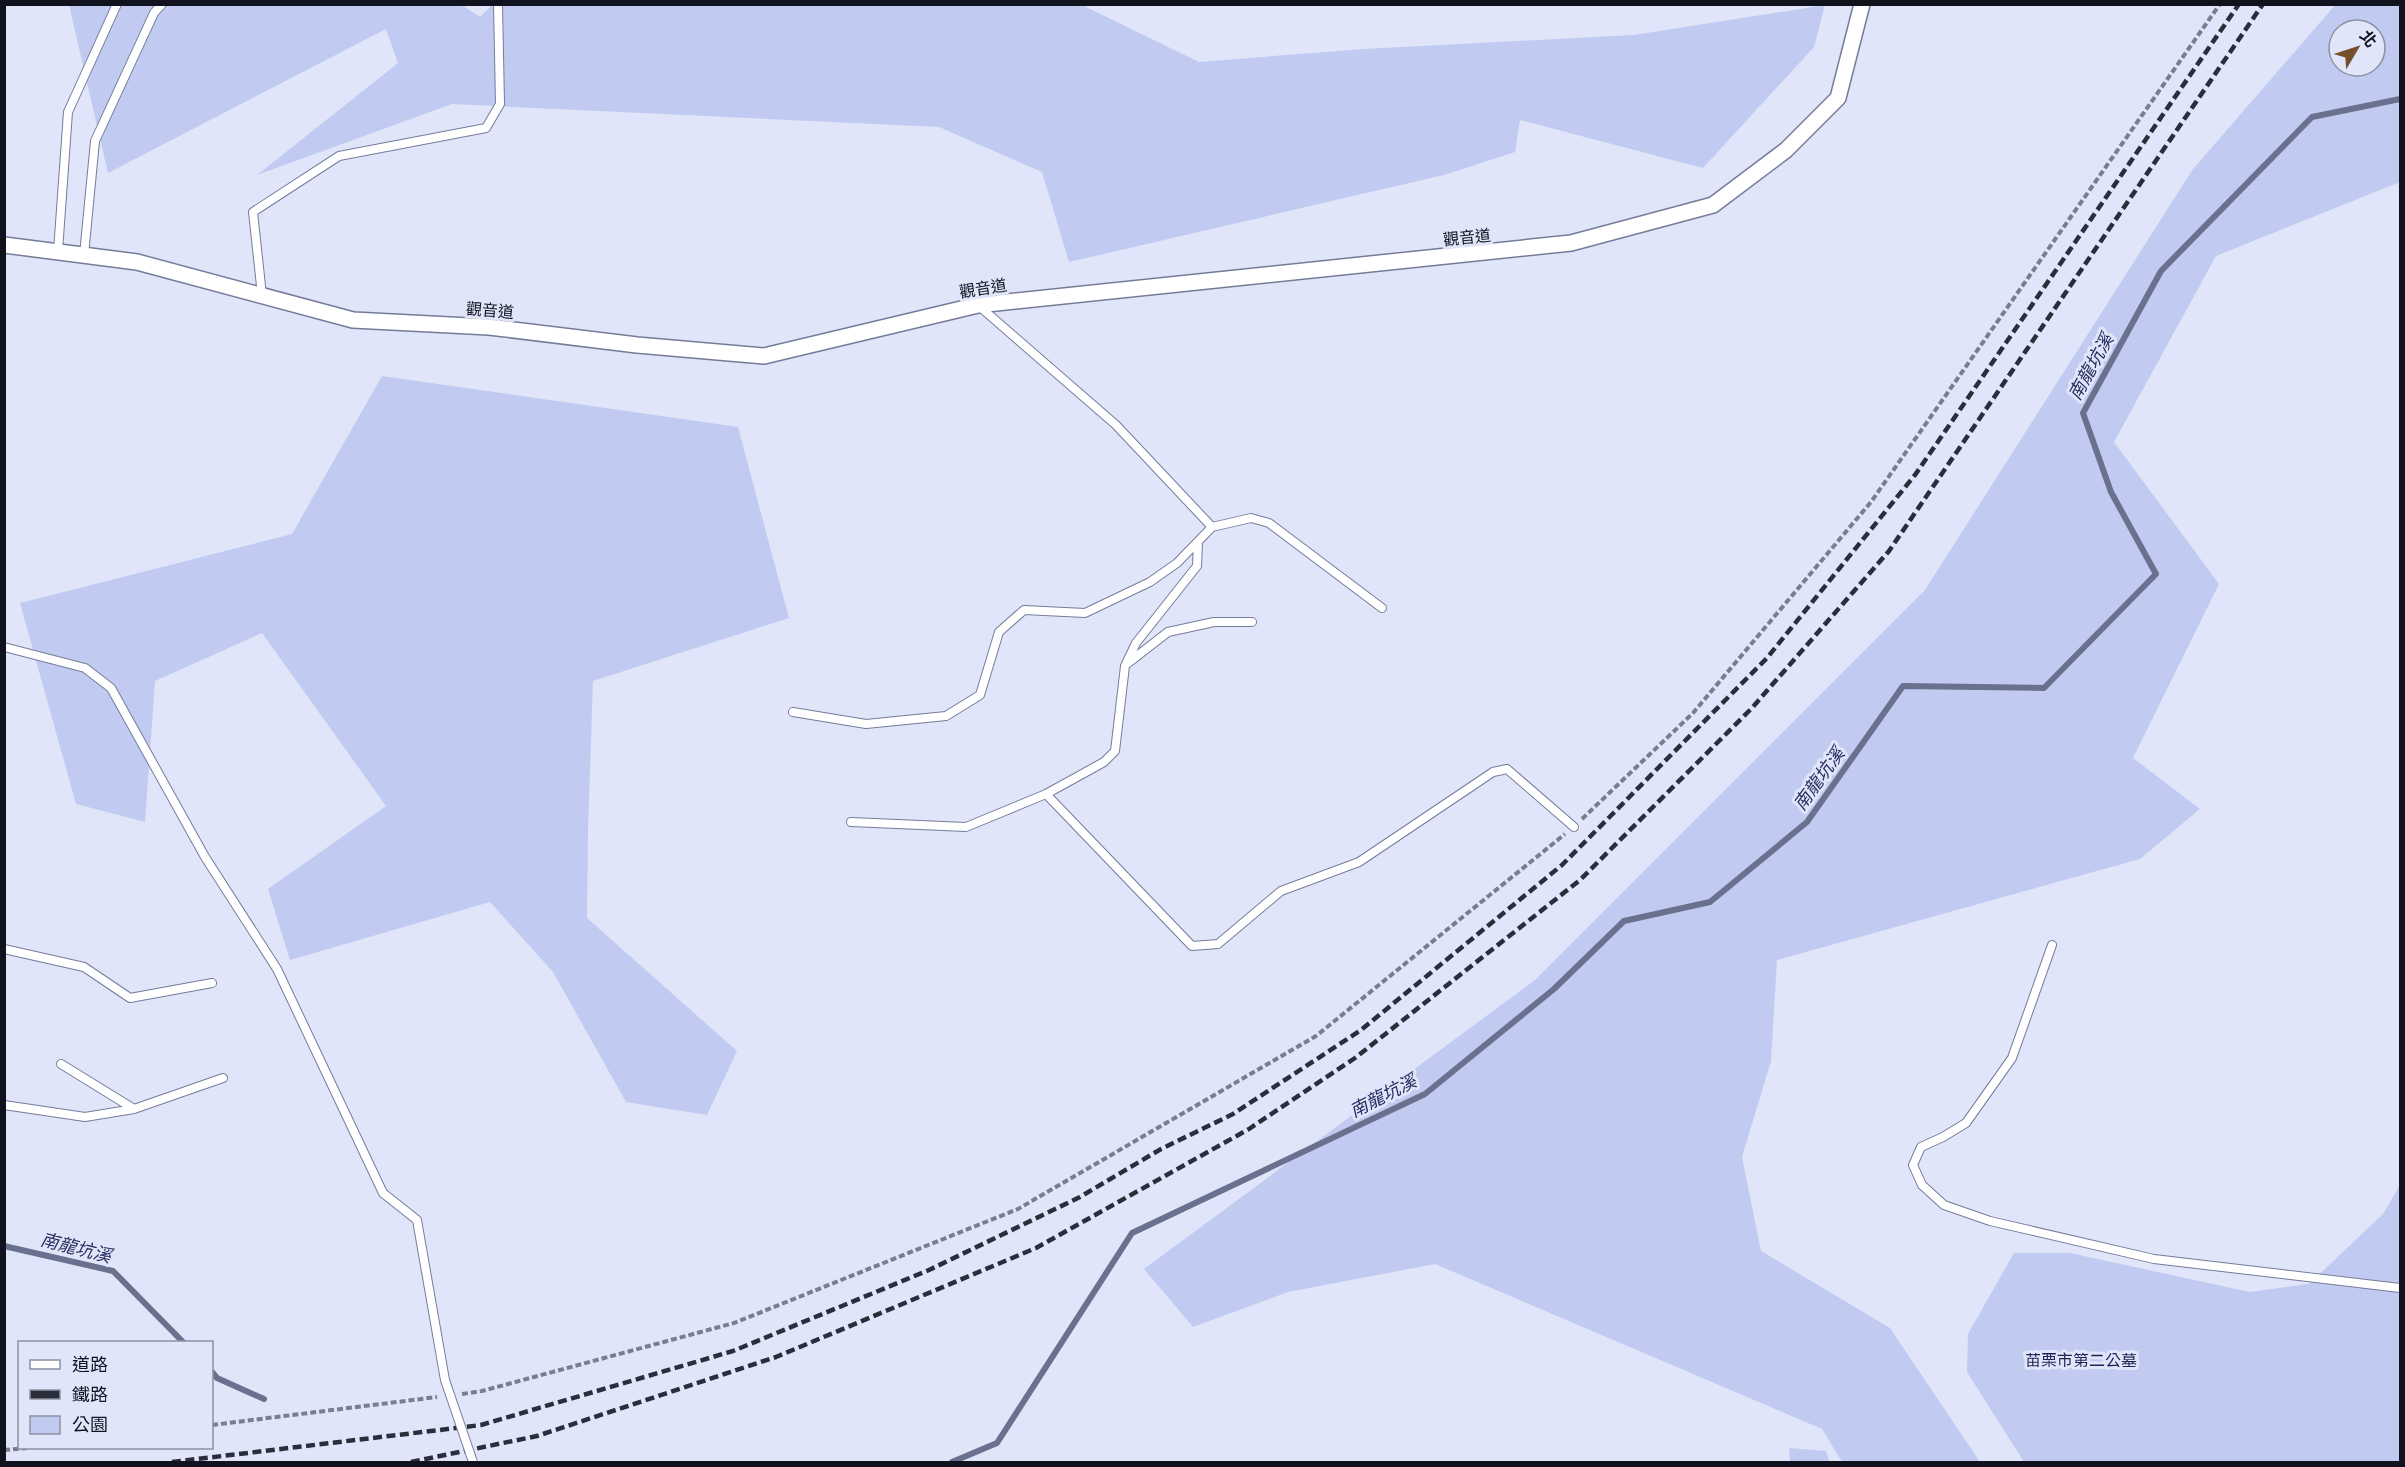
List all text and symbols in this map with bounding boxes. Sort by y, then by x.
north arrow [2327,18,2387,78]
text: 北 [2354,27,2380,52]
street label: 觀音道 [1442,227,1492,251]
street label: 觀音道 [958,276,1009,304]
street label: 觀音道 [465,300,515,324]
water label: 南龍坑溪 [2065,328,2121,405]
water label: 南龍坑溪 [1790,742,1852,816]
water label: 南龍坑溪 [1346,1069,1424,1124]
water label: 南龍坑溪 [38,1230,116,1270]
legend [18,1341,213,1449]
park label: 苗栗市第二公墓 [2025,1352,2137,1372]
text: 道路 [72,1355,108,1378]
text: 鐵路 [72,1385,108,1408]
text: 公園 [72,1415,108,1438]

